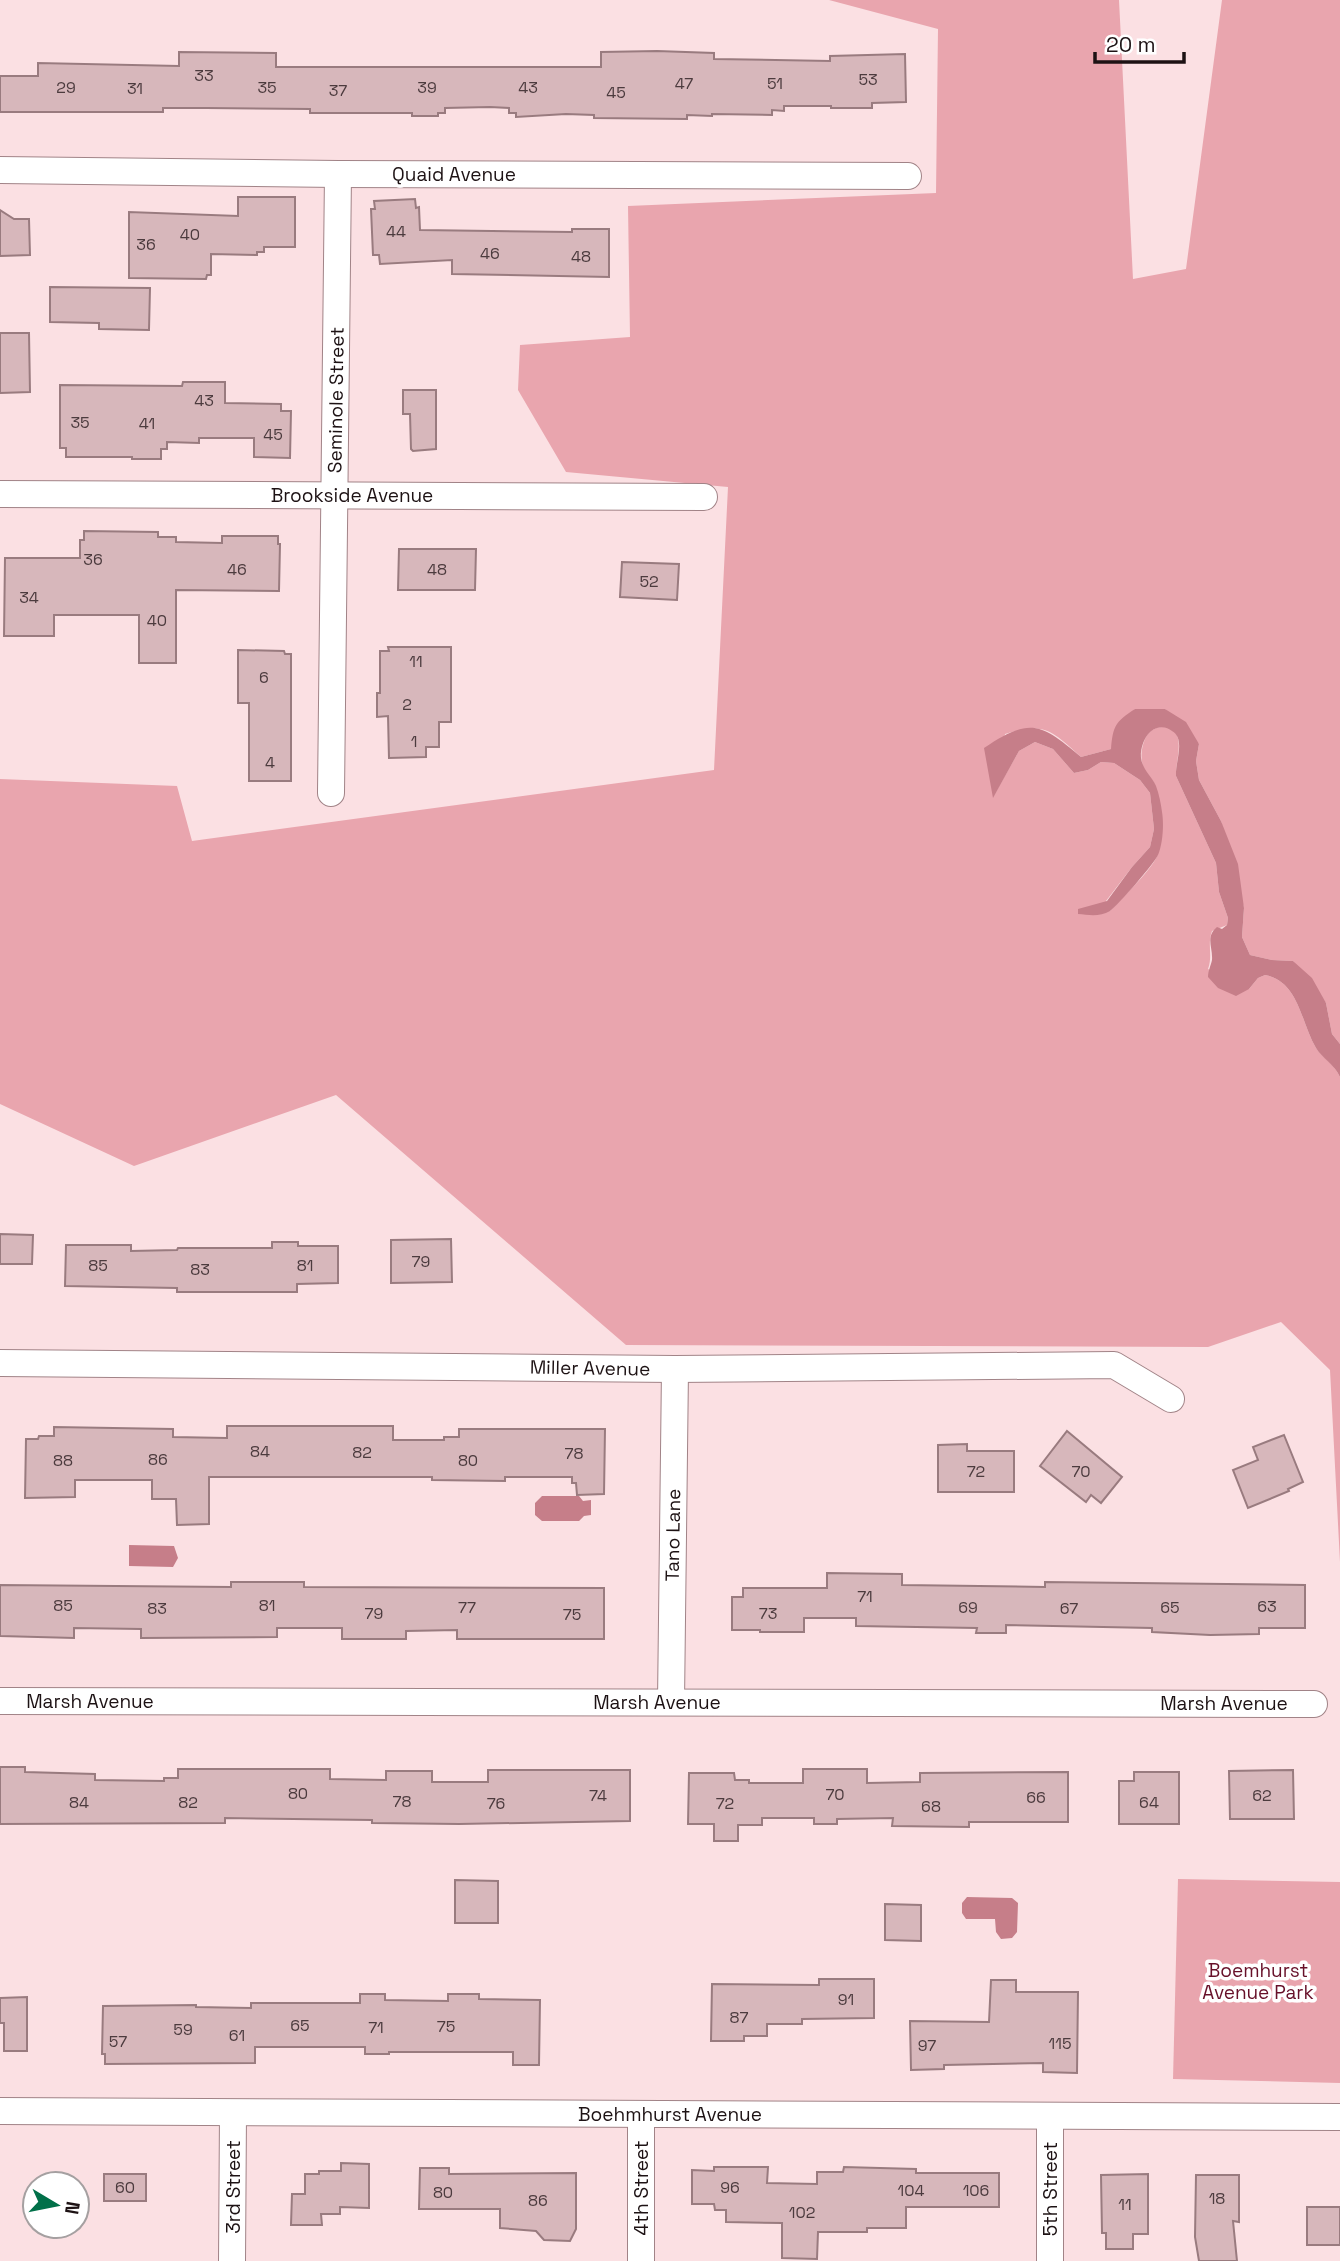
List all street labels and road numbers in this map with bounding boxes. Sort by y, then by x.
street label: Quaid Avenue [392,162,516,187]
street label: Seminole Street [322,327,350,473]
street label: Brookside Avenue [271,483,433,508]
street label: Miller Avenue [530,1354,650,1382]
street label: Tano Lane [660,1488,686,1582]
street label: Marsh Avenue [26,1689,154,1714]
street label: Marsh Avenue [593,1690,721,1715]
street label: Marsh Avenue [1160,1691,1288,1716]
street label: Boehmhurst Avenue [578,2102,762,2127]
street label: 3rd Street [221,2140,246,2234]
street label: 4th Street [629,2140,654,2236]
street label: 5th Street [1038,2142,1063,2236]

